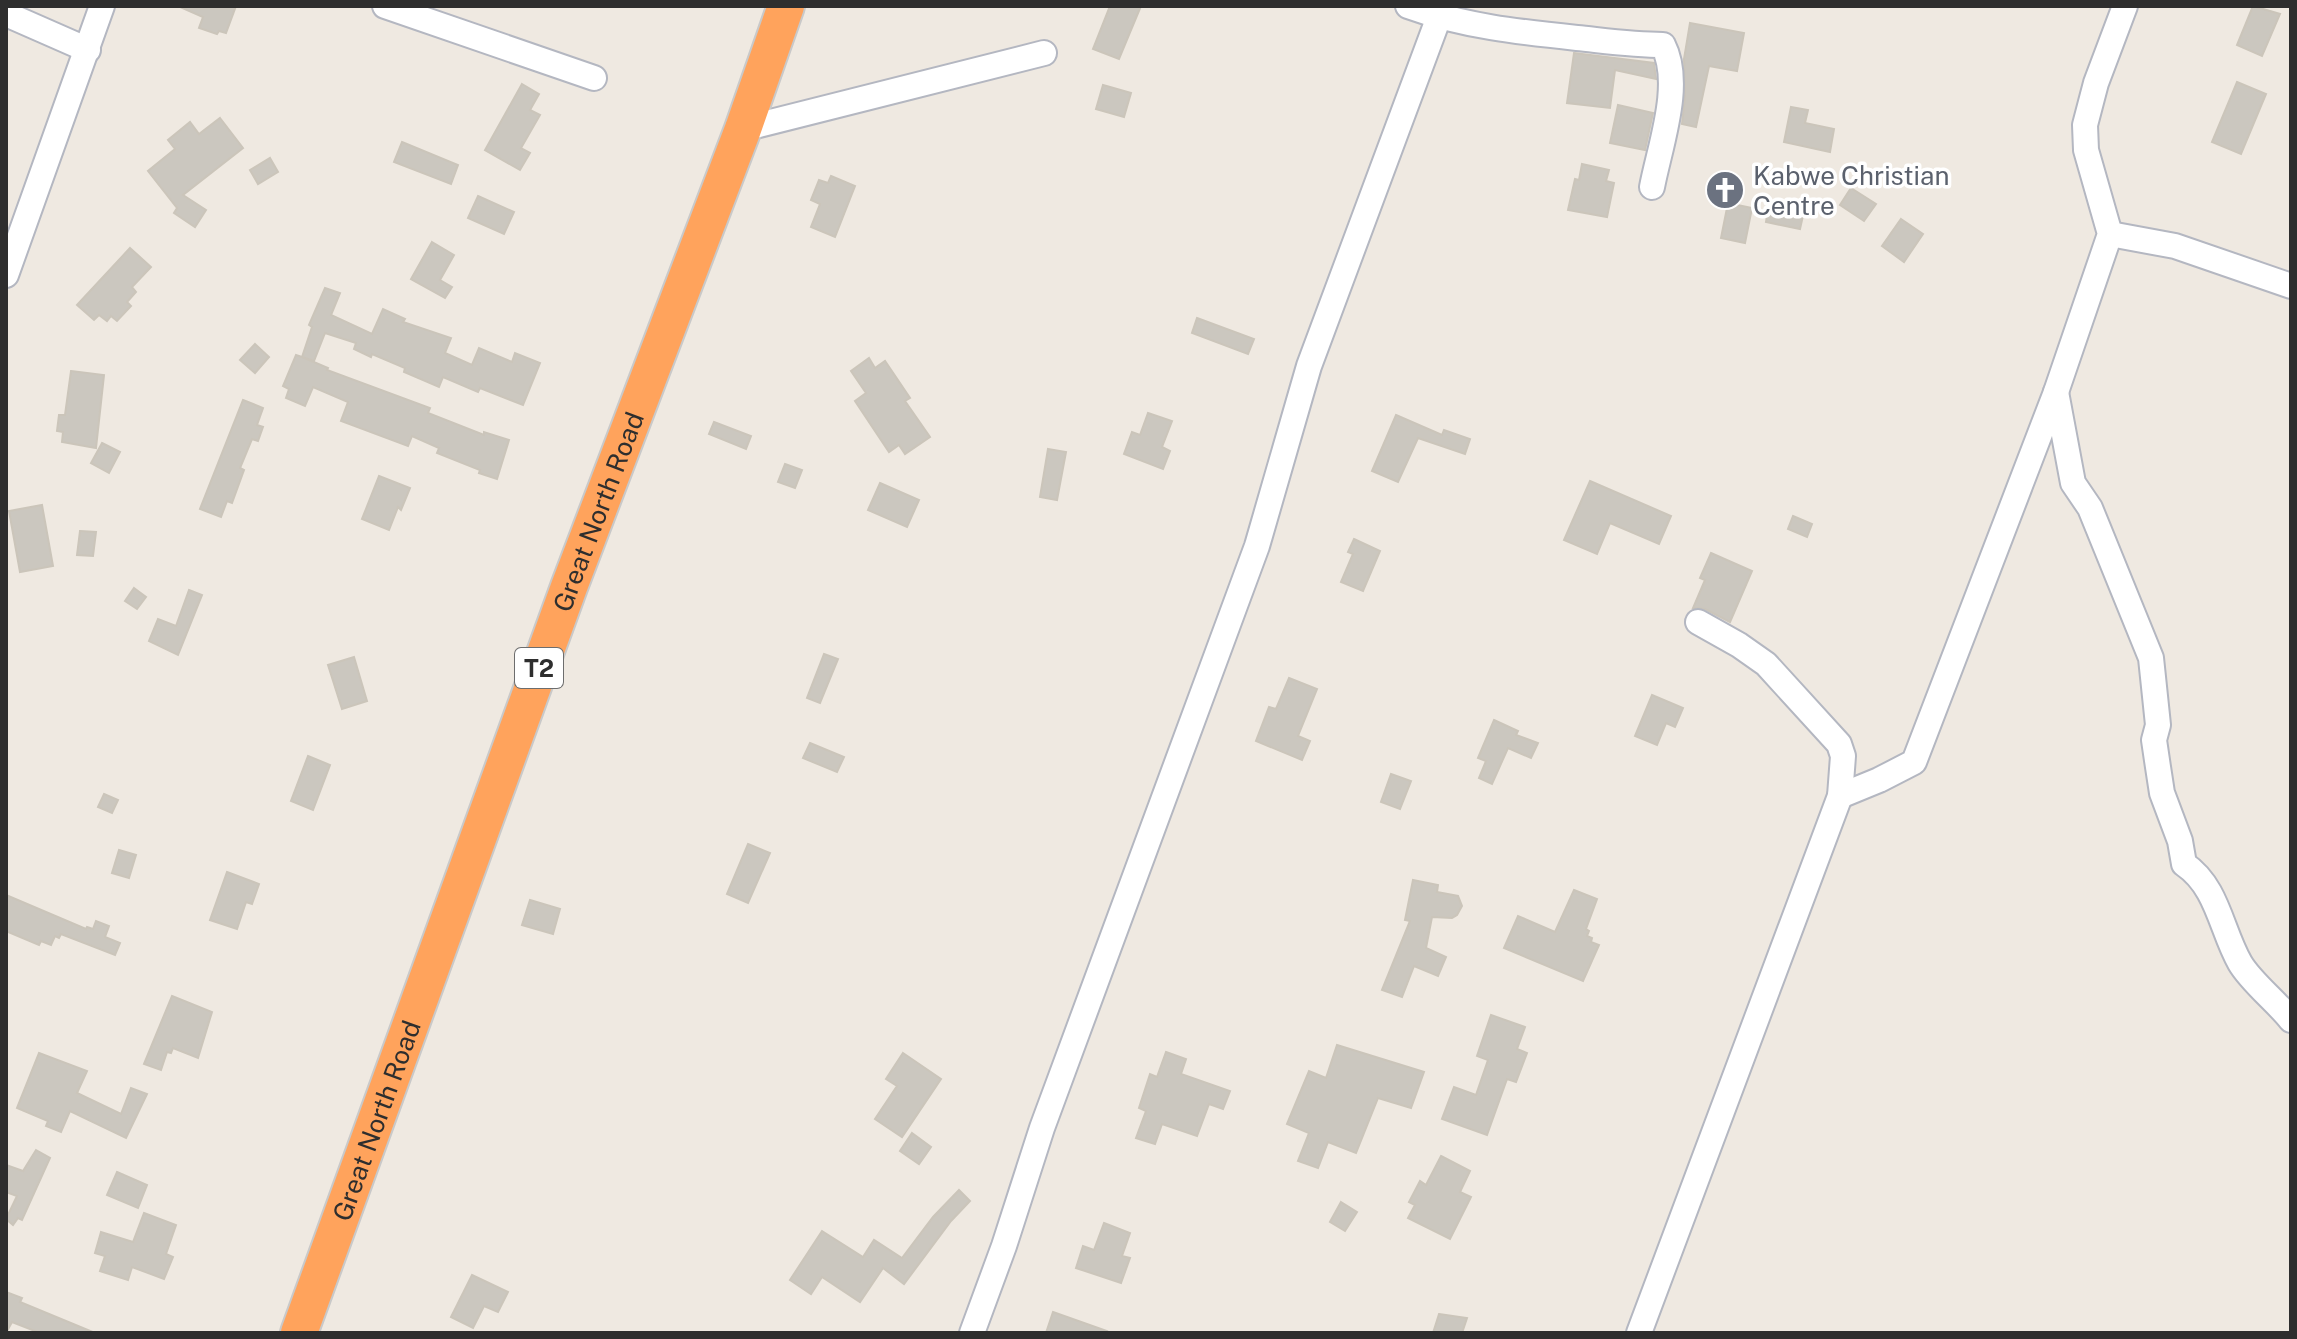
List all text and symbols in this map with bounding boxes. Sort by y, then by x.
place label: Kabwe Christian Centre [1753,160,1949,221]
church icon: Kabwe Christian Centre [1704,169,1746,211]
street label: Great North Road [546,408,650,616]
road number: T2 [515,648,563,688]
street label: Great North Road [325,1016,426,1225]

